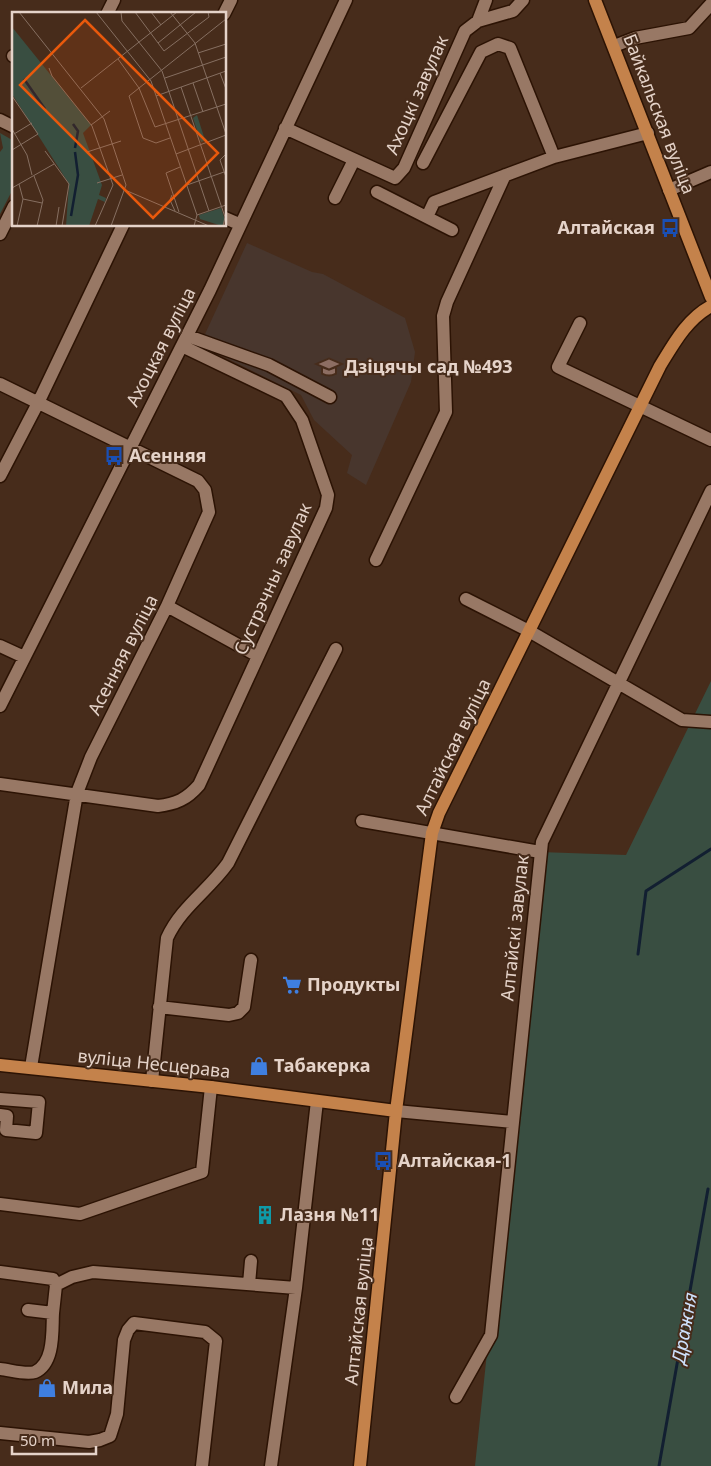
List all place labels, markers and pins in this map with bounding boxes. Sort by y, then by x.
place label: Алтайская [558,215,655,239]
bus stop icon: Алтайская [659,217,681,239]
place label: Дзіцячы сад №493 [344,354,513,378]
school or university icon: Дзіцячы сад №493 [318,356,340,378]
place label: Асенняя [129,443,206,467]
bus stop icon: Асенняя [103,445,125,467]
place label: Продукты [307,972,400,996]
supermarket icon: Продукты [281,974,303,996]
place label: Табакерка [274,1053,370,1077]
shop icon: Табакерка [248,1055,270,1077]
place label: Алтайская-1 [398,1148,511,1172]
bus stop icon: Алтайская-1 [372,1150,394,1172]
place label: Лазня №11 [280,1202,380,1226]
building icon: Лазня №11 [254,1204,276,1226]
place label: Мила [62,1375,113,1399]
shop icon: Мила [36,1377,58,1399]

